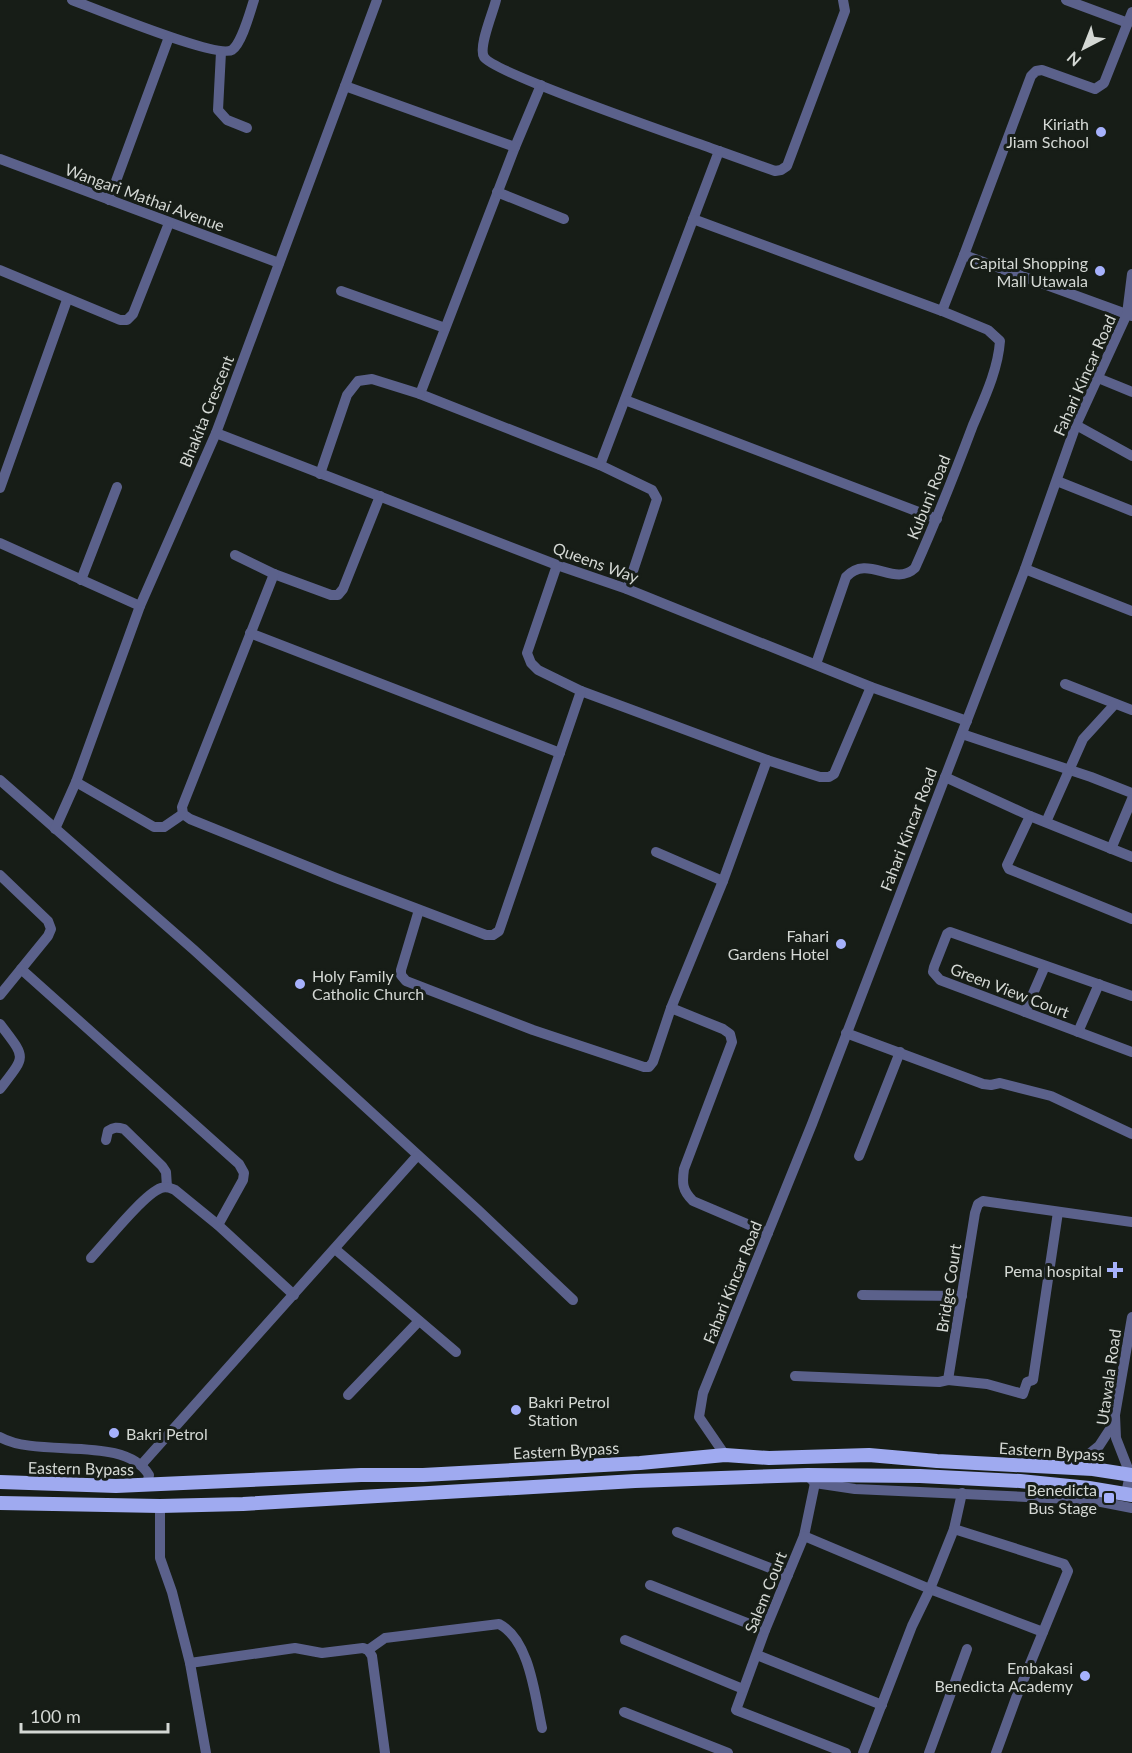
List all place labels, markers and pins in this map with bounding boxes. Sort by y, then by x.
place label: Kiriath Jiam School [1006,114,1089,151]
marker: Kiriath Jiam School [1094,125,1108,139]
place label: Capital Shopping Mall Utawala [969,253,1088,290]
marker: Capital Shopping Mall Utawala [1093,264,1107,278]
place label: Fahari Gardens Hotel [728,926,829,963]
marker: Fahari Gardens Hotel [834,937,848,951]
place label: Holy Family Catholic Church [312,966,424,1003]
marker: Holy Family Catholic Church [293,977,307,991]
place label: Pema hospital [1004,1261,1102,1280]
marker: Pema hospital [1106,1261,1124,1279]
place label: Bakri Petrol Station [528,1392,610,1429]
marker: Bakri Petrol Station [509,1403,523,1417]
place label: Bakri Petrol [126,1424,208,1443]
marker: Bakri Petrol [107,1426,121,1440]
place label: Benedicta Bus Stage [1027,1480,1097,1517]
marker: Benedicta Bus Stage [1102,1491,1116,1505]
place label: Embakasi Benedicta Academy [934,1658,1074,1695]
marker: Embakasi Benedicta Academy [1078,1669,1092,1683]

